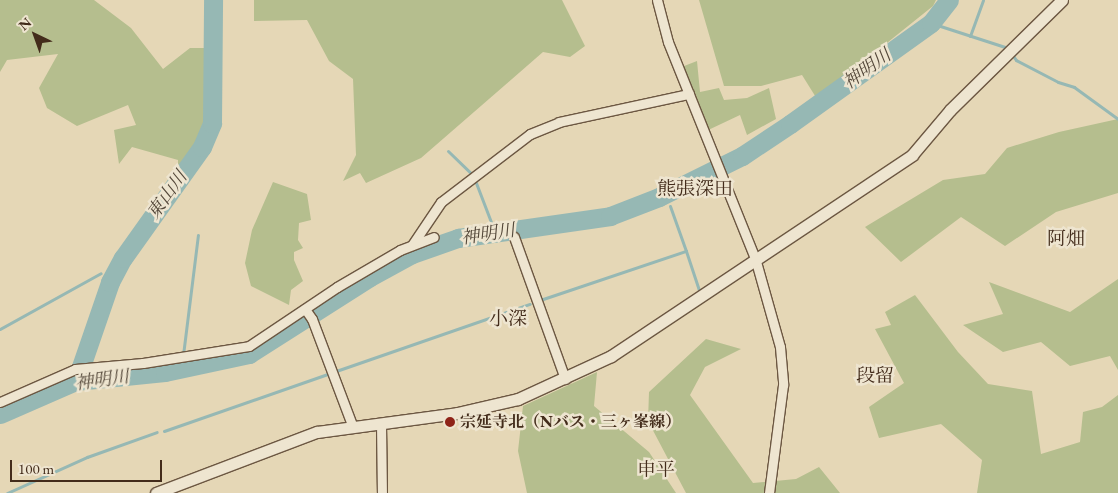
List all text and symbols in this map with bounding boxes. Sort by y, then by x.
north arrow [10,10,60,60]
text: N [15,13,35,34]
water label: 神明川 [839,44,895,94]
water label: 東山川 [142,167,192,223]
district label: 熊張深田 [657,178,733,200]
water label: 神明川 [460,219,516,249]
district label: 阿畑 [1047,228,1085,250]
district label: 小深 [489,308,527,330]
district label: 段留 [856,365,894,387]
water label: 神明川 [74,366,130,394]
place label: 宗延寺北（Nバス・三ヶ峯線） [460,412,681,432]
marker: 宗延寺北（Nバス・三ヶ峯線） [444,416,456,428]
scale bar [12,450,165,482]
text: 100 m [18,459,54,478]
district label: 申平 [637,459,675,481]

